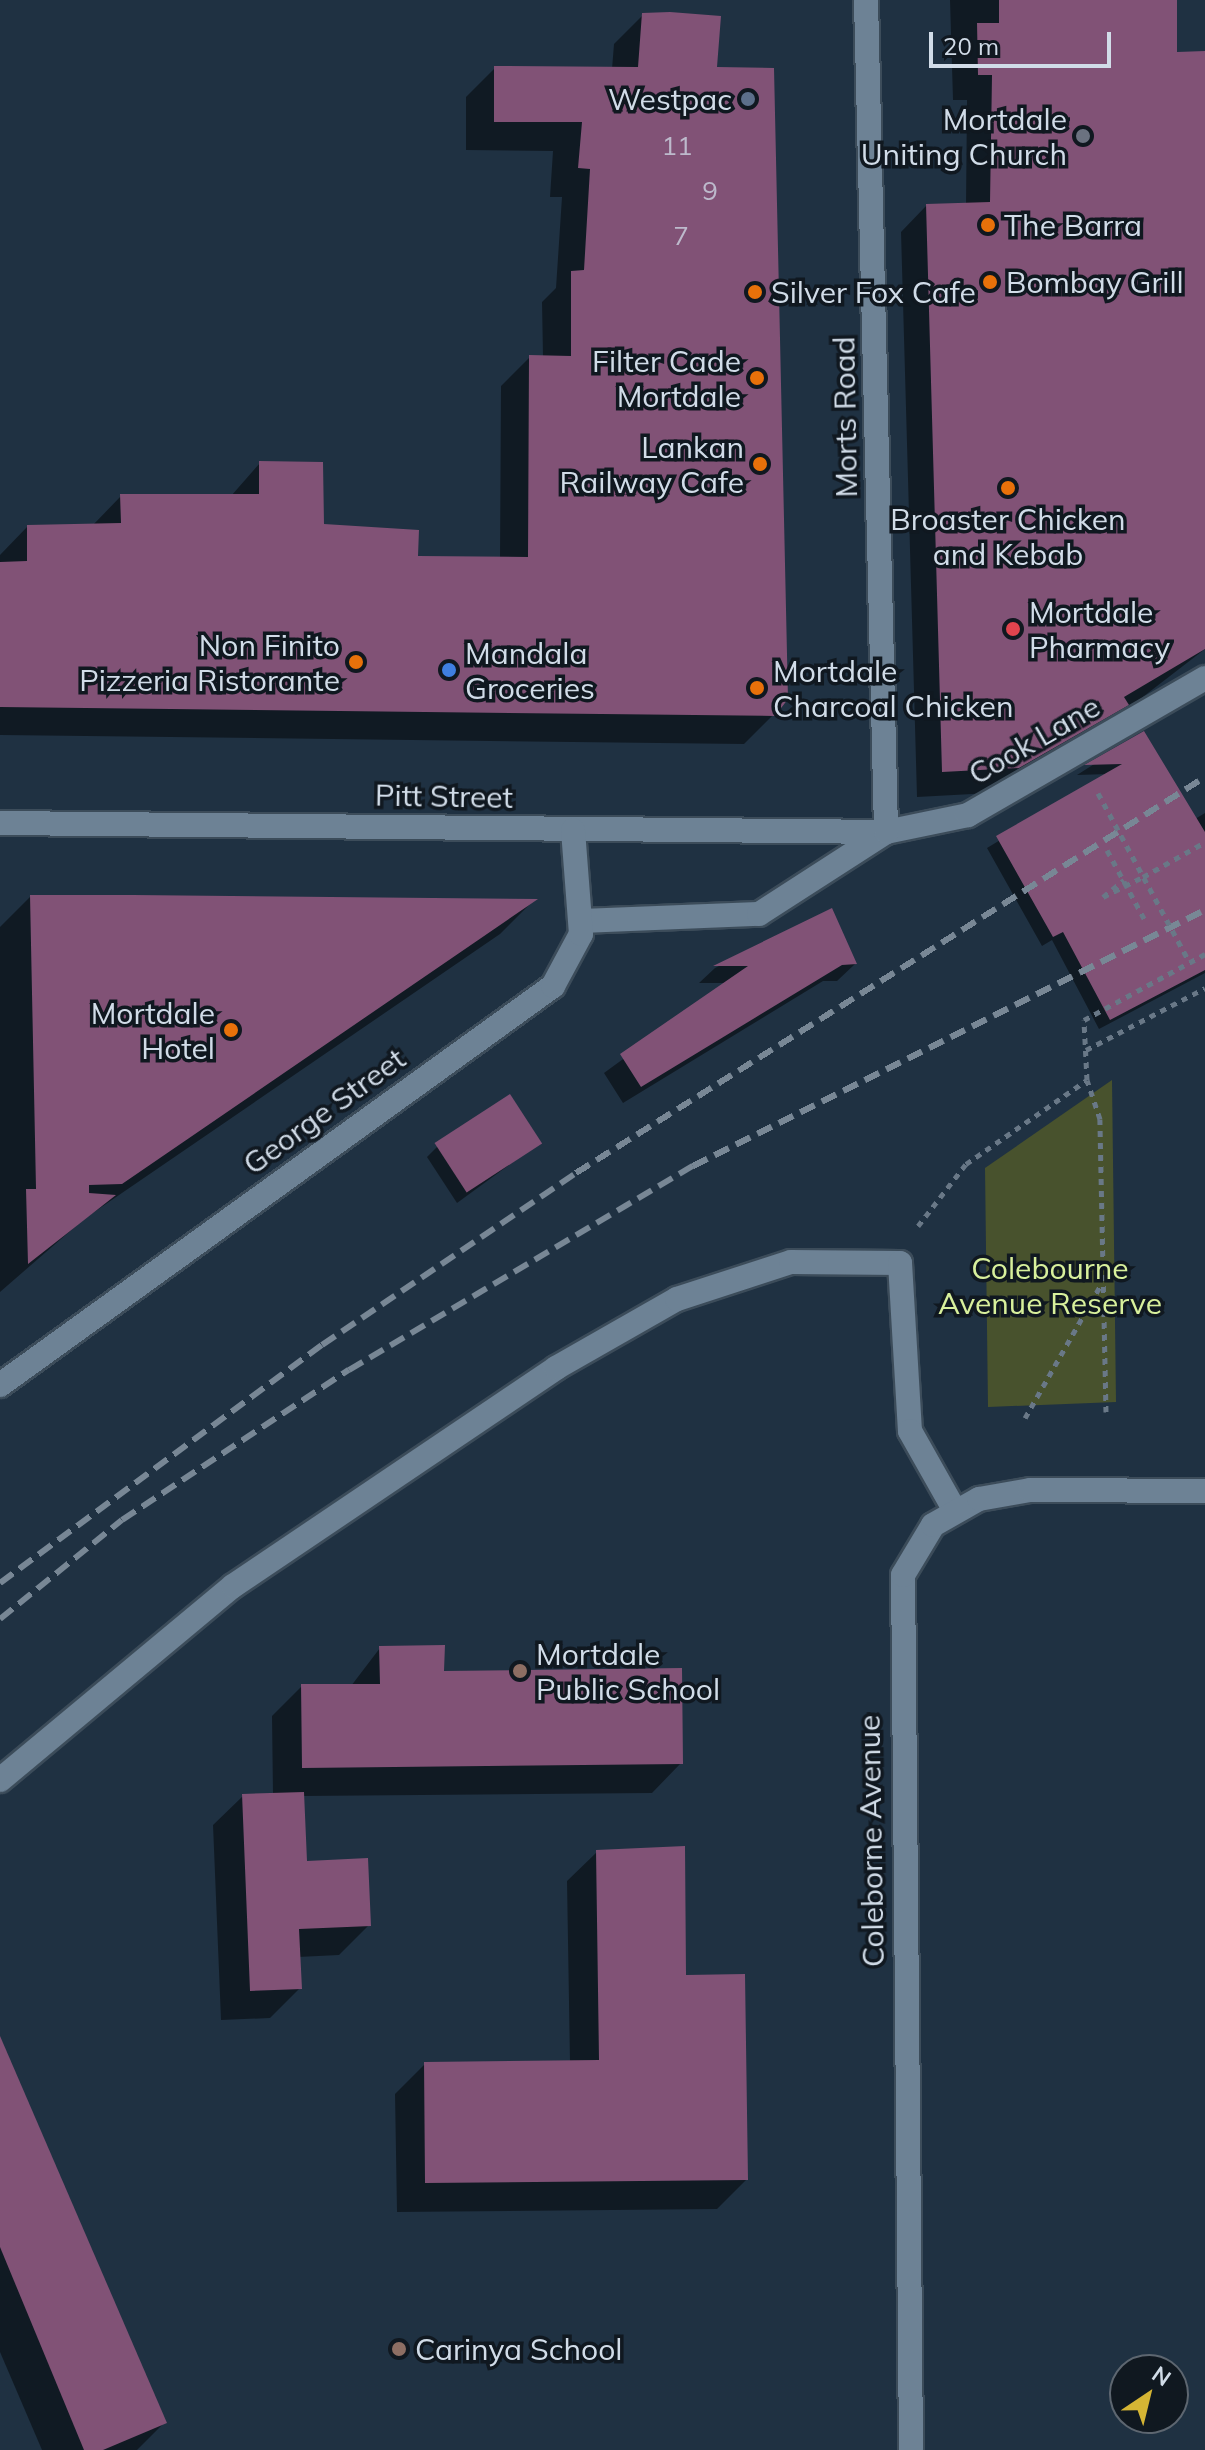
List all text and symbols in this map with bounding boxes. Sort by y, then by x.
scale bar [933,16,1115,66]
text: 20 m [943,31,999,61]
place label: Westpac [608,81,732,117]
marker: Westpac [739,90,757,108]
place label: Mortdale Uniting Church [861,101,1067,172]
marker: Mortdale Uniting Church [1074,127,1092,145]
house number: 11 [661,130,693,162]
house number: 9 [702,175,718,207]
place label: The Barra [1004,207,1142,243]
marker: The Barra [979,216,997,234]
house number: 7 [673,220,689,252]
place label: Bombay Grill [1006,264,1184,300]
marker: Bombay Grill [981,273,999,291]
place label: Silver Fox Cafe [771,274,976,310]
marker: Silver Fox Cafe [746,283,764,301]
street label: Morts Road [826,336,864,498]
place label: Filter Cade Mortdale [592,343,741,414]
marker: Filter Cade Mortdale [748,369,766,387]
place label: Lankan Railway Cafe [560,429,744,500]
marker: Lankan Railway Cafe [751,455,769,473]
marker: Broaster Chicken and Kebab [999,479,1017,497]
place label: Broaster Chicken and Kebab [890,501,1126,572]
place label: Mortdale Pharmacy [1029,594,1170,664]
marker: Mortdale Pharmacy [1004,620,1022,638]
place label: Non Finito Pizzeria Ristorante [79,627,340,698]
place label: Mandala Groceries [465,635,595,706]
marker: Non Finito Pizzeria Ristorante [347,653,365,671]
place label: Mortdale Charcoal Chicken [773,653,1014,724]
marker: Mandala Groceries [440,661,458,679]
marker: Mortdale Charcoal Chicken [748,679,766,697]
street label: Cook Lane [962,688,1106,792]
street label: Pitt Street [375,777,513,815]
place label: Mortdale Hotel [91,995,215,1066]
marker: Mortdale Hotel [222,1021,240,1039]
street label: George Street [236,1040,412,1182]
park label: Colebourne Avenue Reserve [938,1250,1162,1320]
place label: Mortdale Public School [536,1636,720,1706]
marker: Mortdale Public School [511,1662,529,1680]
street label: Coleborne Avenue [851,1715,891,1967]
place label: Carinya School [415,2331,622,2367]
marker: Carinya School [390,2340,408,2358]
north arrow [1109,2354,1189,2434]
text: N [1147,2360,1176,2392]

